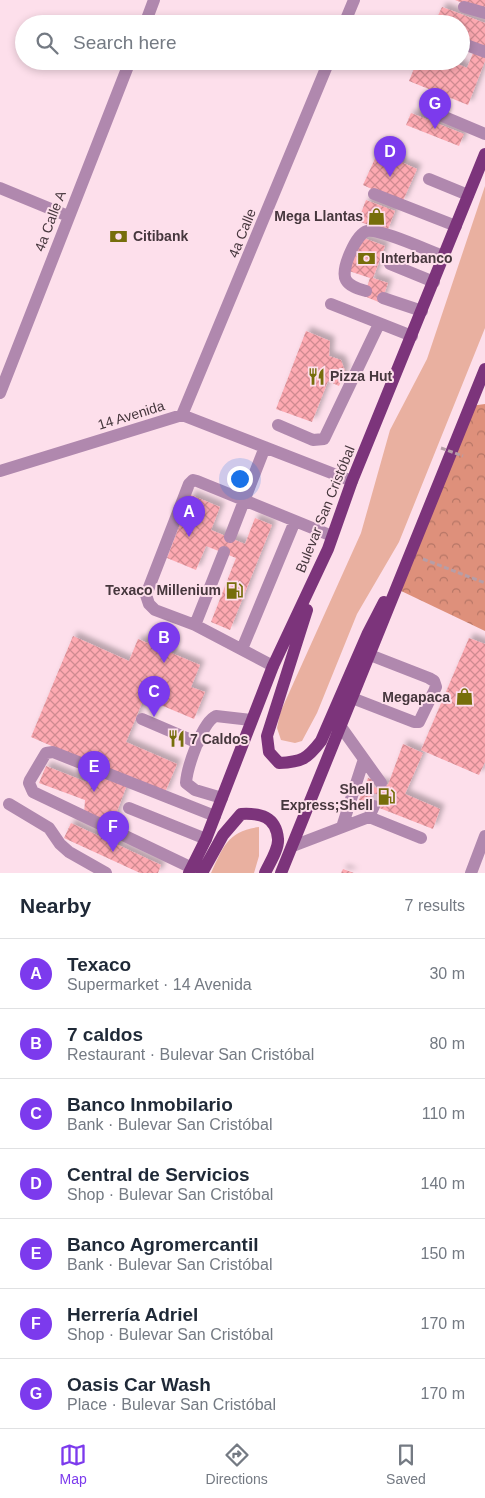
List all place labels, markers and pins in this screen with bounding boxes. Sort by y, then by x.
pin: G [419,88,451,129]
pin: D [374,136,406,177]
shop icon: Mega Llantas [367,206,387,226]
place label: Mega Llantas [274,208,363,224]
bank icon: Citibank [109,226,129,246]
place label: Citibank [133,228,188,244]
bank icon: Interbanco [357,248,377,268]
place label: Interbanco [381,250,453,266]
restaurant icon: Pizza Hut [306,366,326,386]
place label: Pizza Hut [330,368,393,384]
pin: A [173,496,205,537]
fuel station icon: Texaco Millenium [225,580,245,600]
place label: Texaco Millenium [105,582,221,598]
pin: B [148,622,180,663]
pin: C [138,676,170,717]
shop icon: Megapaca [454,687,474,707]
place label: Megapaca [382,689,450,705]
restaurant icon: 7 Caldos [166,729,186,749]
place label: 7 Caldos [190,731,249,747]
pin: E [78,751,110,792]
place label: Shell Express;Shell [280,781,373,813]
fuel station icon: Shell Express;Shell [377,787,397,807]
pin: F [97,811,129,852]

